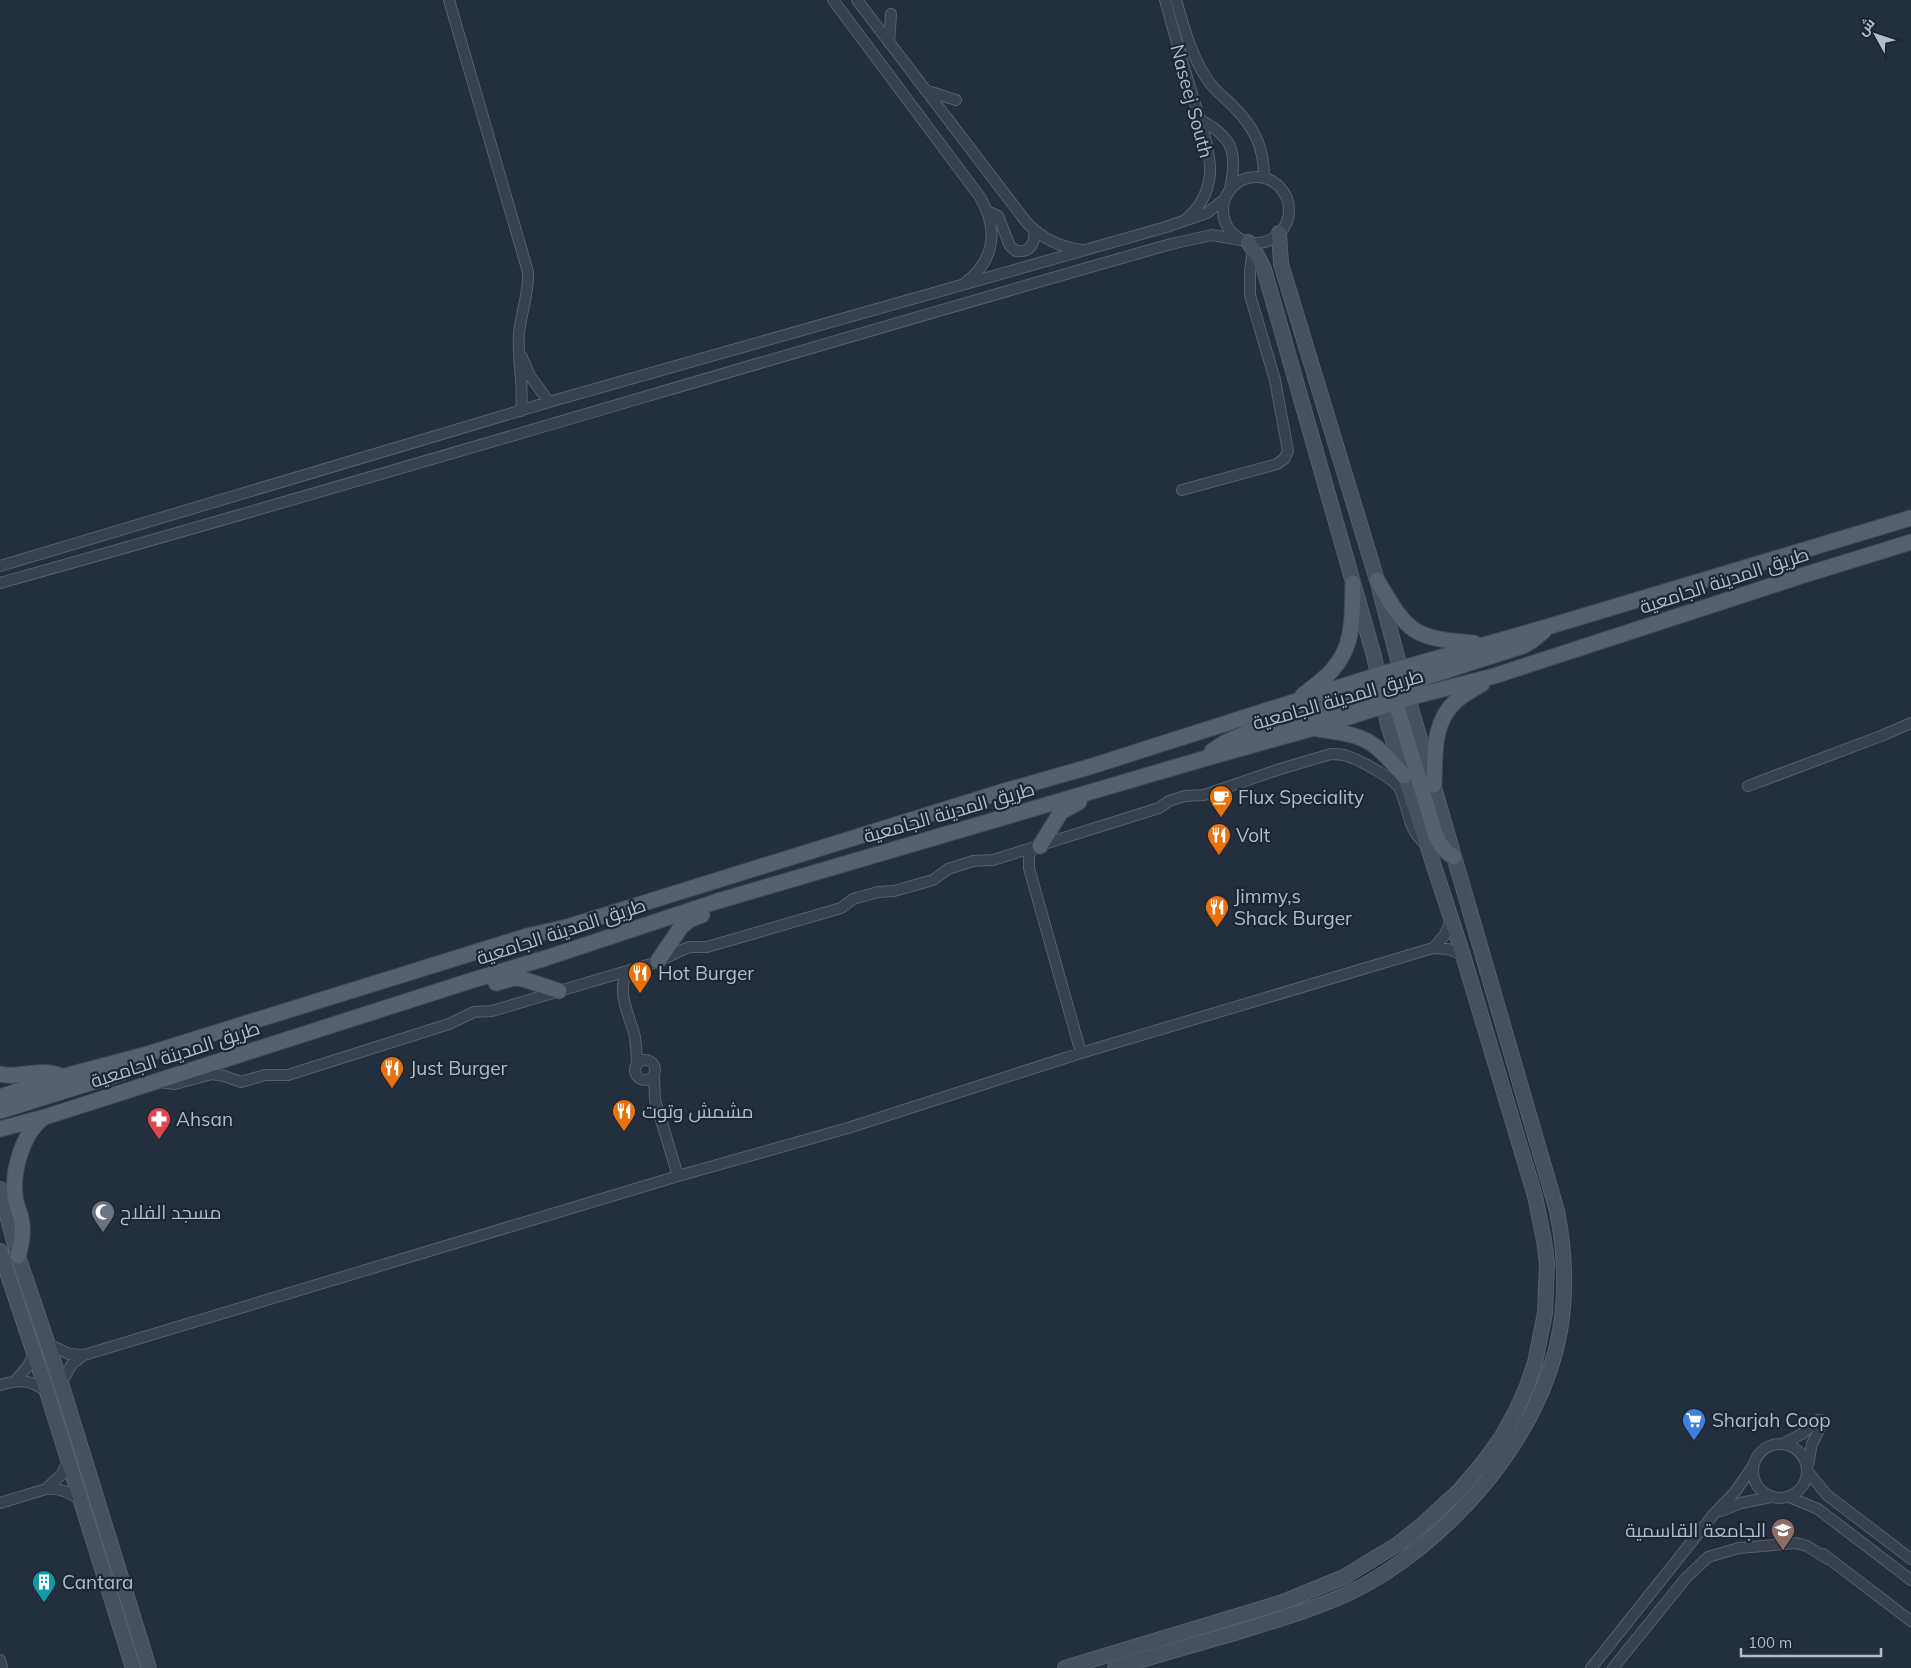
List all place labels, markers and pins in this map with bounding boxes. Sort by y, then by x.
cafe icon: Flux Speciality [1208,784,1234,818]
place label: Flux Speciality [1238,785,1364,809]
restaurant icon: Volt [1206,822,1232,856]
place label: Volt [1236,823,1271,847]
place label: Jimmy,s Shack Burger [1234,884,1352,930]
restaurant icon: Jimmy,s Shack Burger [1204,894,1230,928]
restaurant icon: Hot Burger [627,960,653,994]
place label: Hot Burger [658,961,754,985]
restaurant icon: Just Burger [379,1055,405,1089]
place label: Just Burger [410,1056,508,1080]
restaurant icon: مشمش وتوت [611,1098,637,1132]
place label: مشمش وتوت [642,1099,753,1123]
pharmacy icon: Ahsan [146,1106,172,1140]
place label: Ahsan [176,1107,233,1131]
mosque icon: مسجد الفلاح [90,1199,116,1233]
place label: مسجد الفلاح [120,1200,221,1226]
supermarket icon: Sharjah Coop [1681,1407,1707,1441]
place label: Sharjah Coop [1712,1408,1831,1432]
school or university icon: الجامعة القاسمية [1770,1517,1796,1551]
place label: الجامعة القاسمية [1625,1518,1766,1542]
building icon: Cantara [31,1569,57,1603]
place label: Cantara [62,1570,133,1594]

